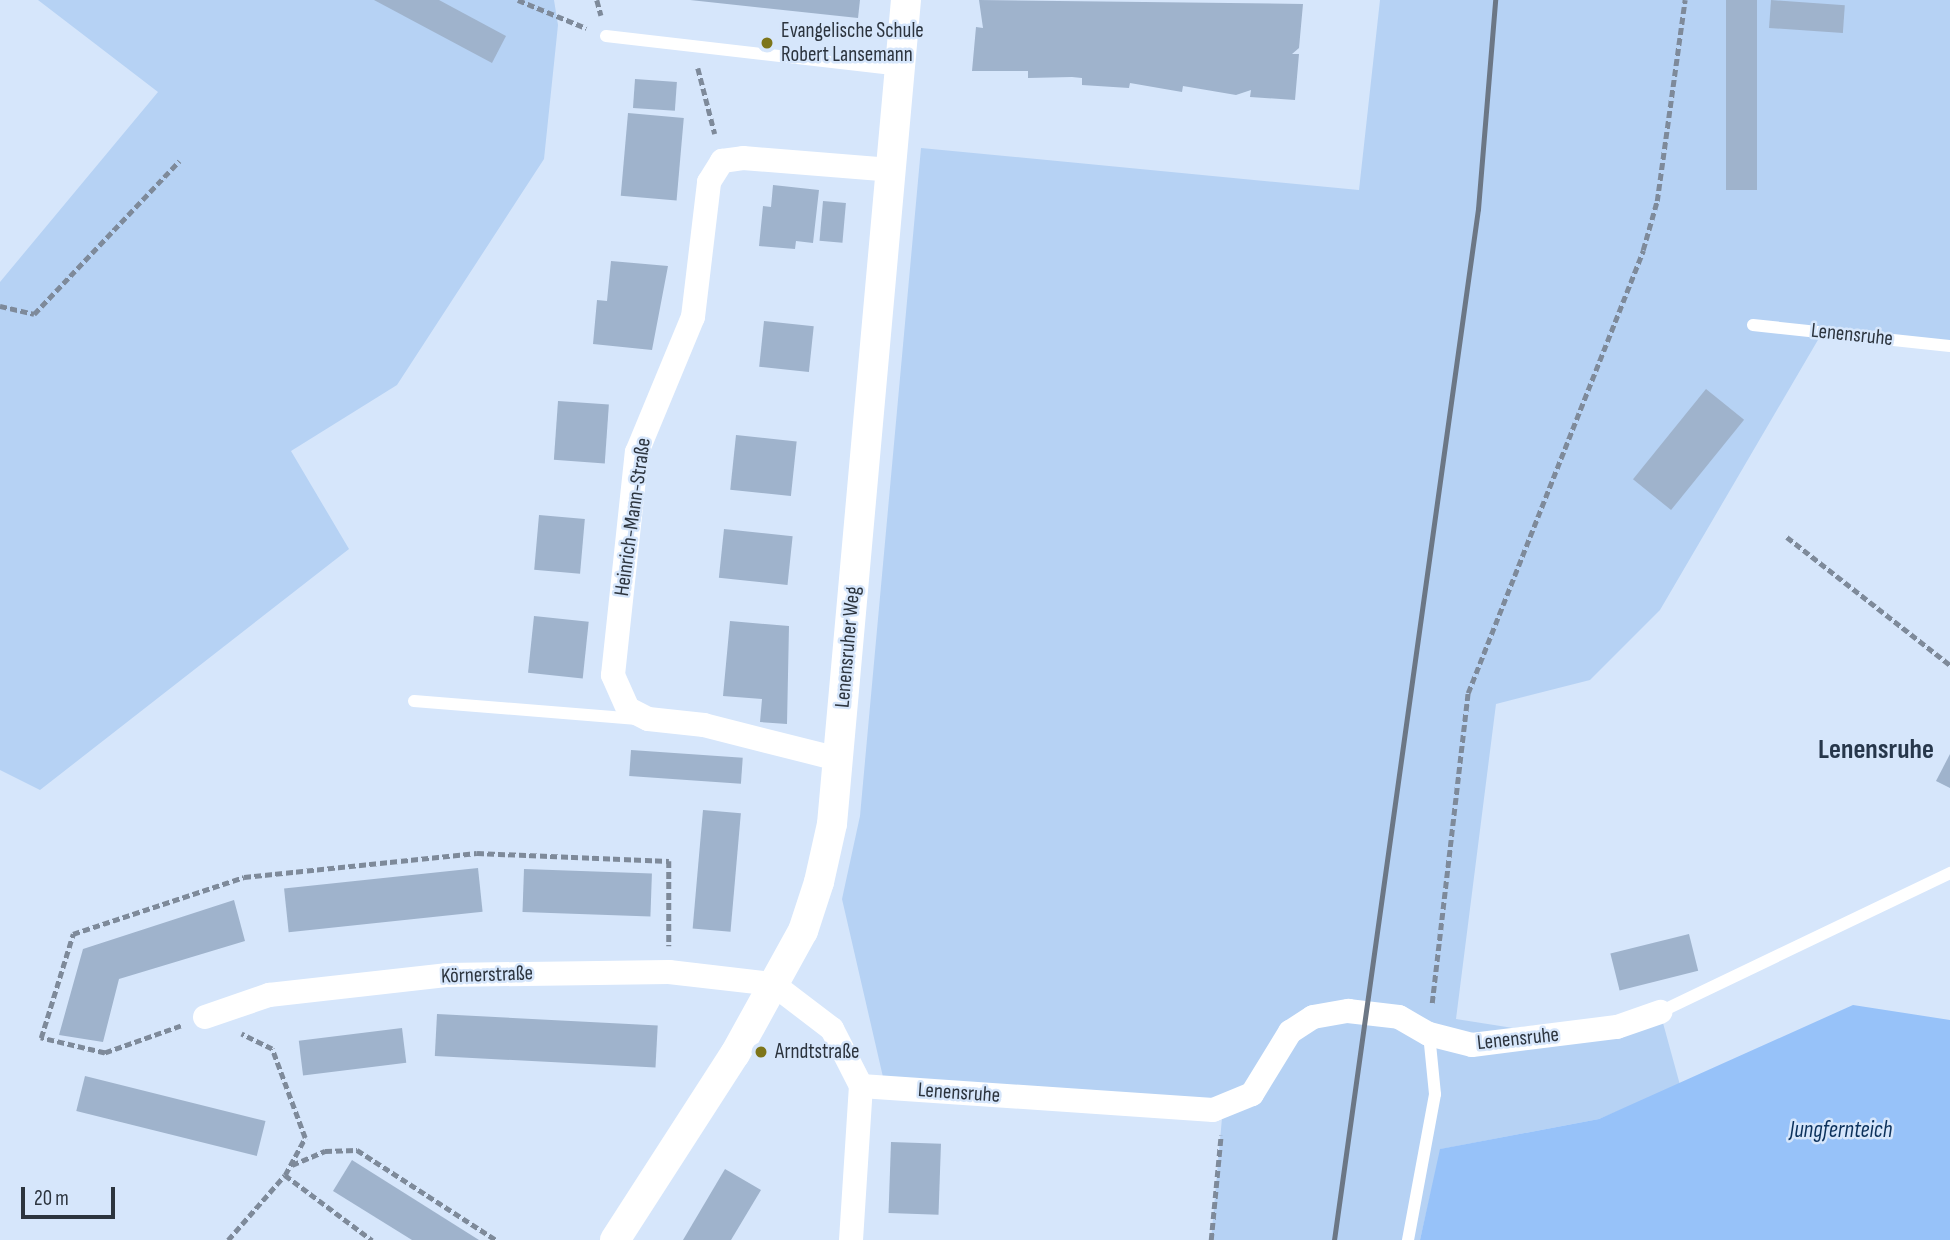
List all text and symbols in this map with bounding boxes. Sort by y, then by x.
place label: Evangelische Schule Robert Lansemann [781,18,924,68]
marker: Evangelische Schule Robert Lansemann [759,35,775,51]
street label: Lenensruhe [1810,318,1894,352]
street label: Heinrich-Mann-Straße [609,436,657,598]
street label: Lenensruher Weg [830,585,866,709]
district label: Lenensruhe [1818,733,1934,767]
street label: Körnerstraße [441,961,533,989]
street label: Lenensruhe [1476,1022,1560,1056]
place label: Arndtstraße [775,1039,859,1065]
marker: Arndtstraße [753,1044,769,1060]
street label: Lenensruhe [917,1078,1001,1108]
water label: Jungfernteich [1790,1116,1892,1144]
scale bar [24,1174,119,1218]
text: 20 m [34,1186,69,1211]

